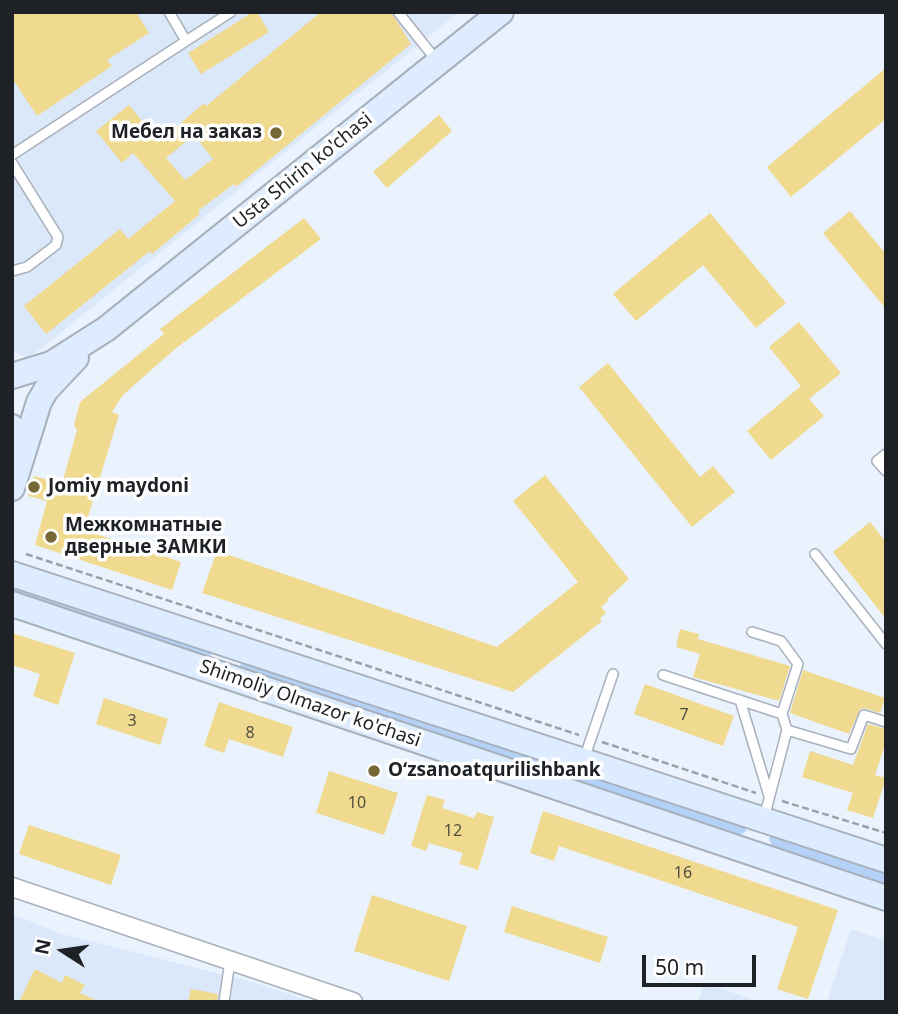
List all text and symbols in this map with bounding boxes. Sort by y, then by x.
street label: Usta Shirin ko'chasi [229,108,377,234]
place label: Мебел на заказ [111,122,262,144]
marker: Мебел на заказ [268,125,284,141]
place label: Jomiy maydoni [48,476,189,498]
marker: Jomiy maydoni [26,479,42,495]
place label: Межкомнатные дверные ЗАМКИ [65,515,227,559]
marker: Межкомнатные дверные ЗАМКИ [43,529,59,545]
street label: Shimoliy Olmazor ko'chasi [196,655,424,753]
house number: 7 [679,705,689,725]
house number: 3 [127,711,137,731]
house number: 8 [245,723,255,743]
place label: Oʻzsanoatqurilishbank [388,760,601,782]
marker: Oʻzsanoatqurilishbank [366,763,382,779]
house number: 10 [348,793,366,813]
house number: 12 [444,821,462,841]
house number: 16 [674,863,692,883]
north arrow [28,916,98,986]
text: N [28,936,57,957]
scale bar [646,940,760,984]
text: 50 m [655,953,704,981]

